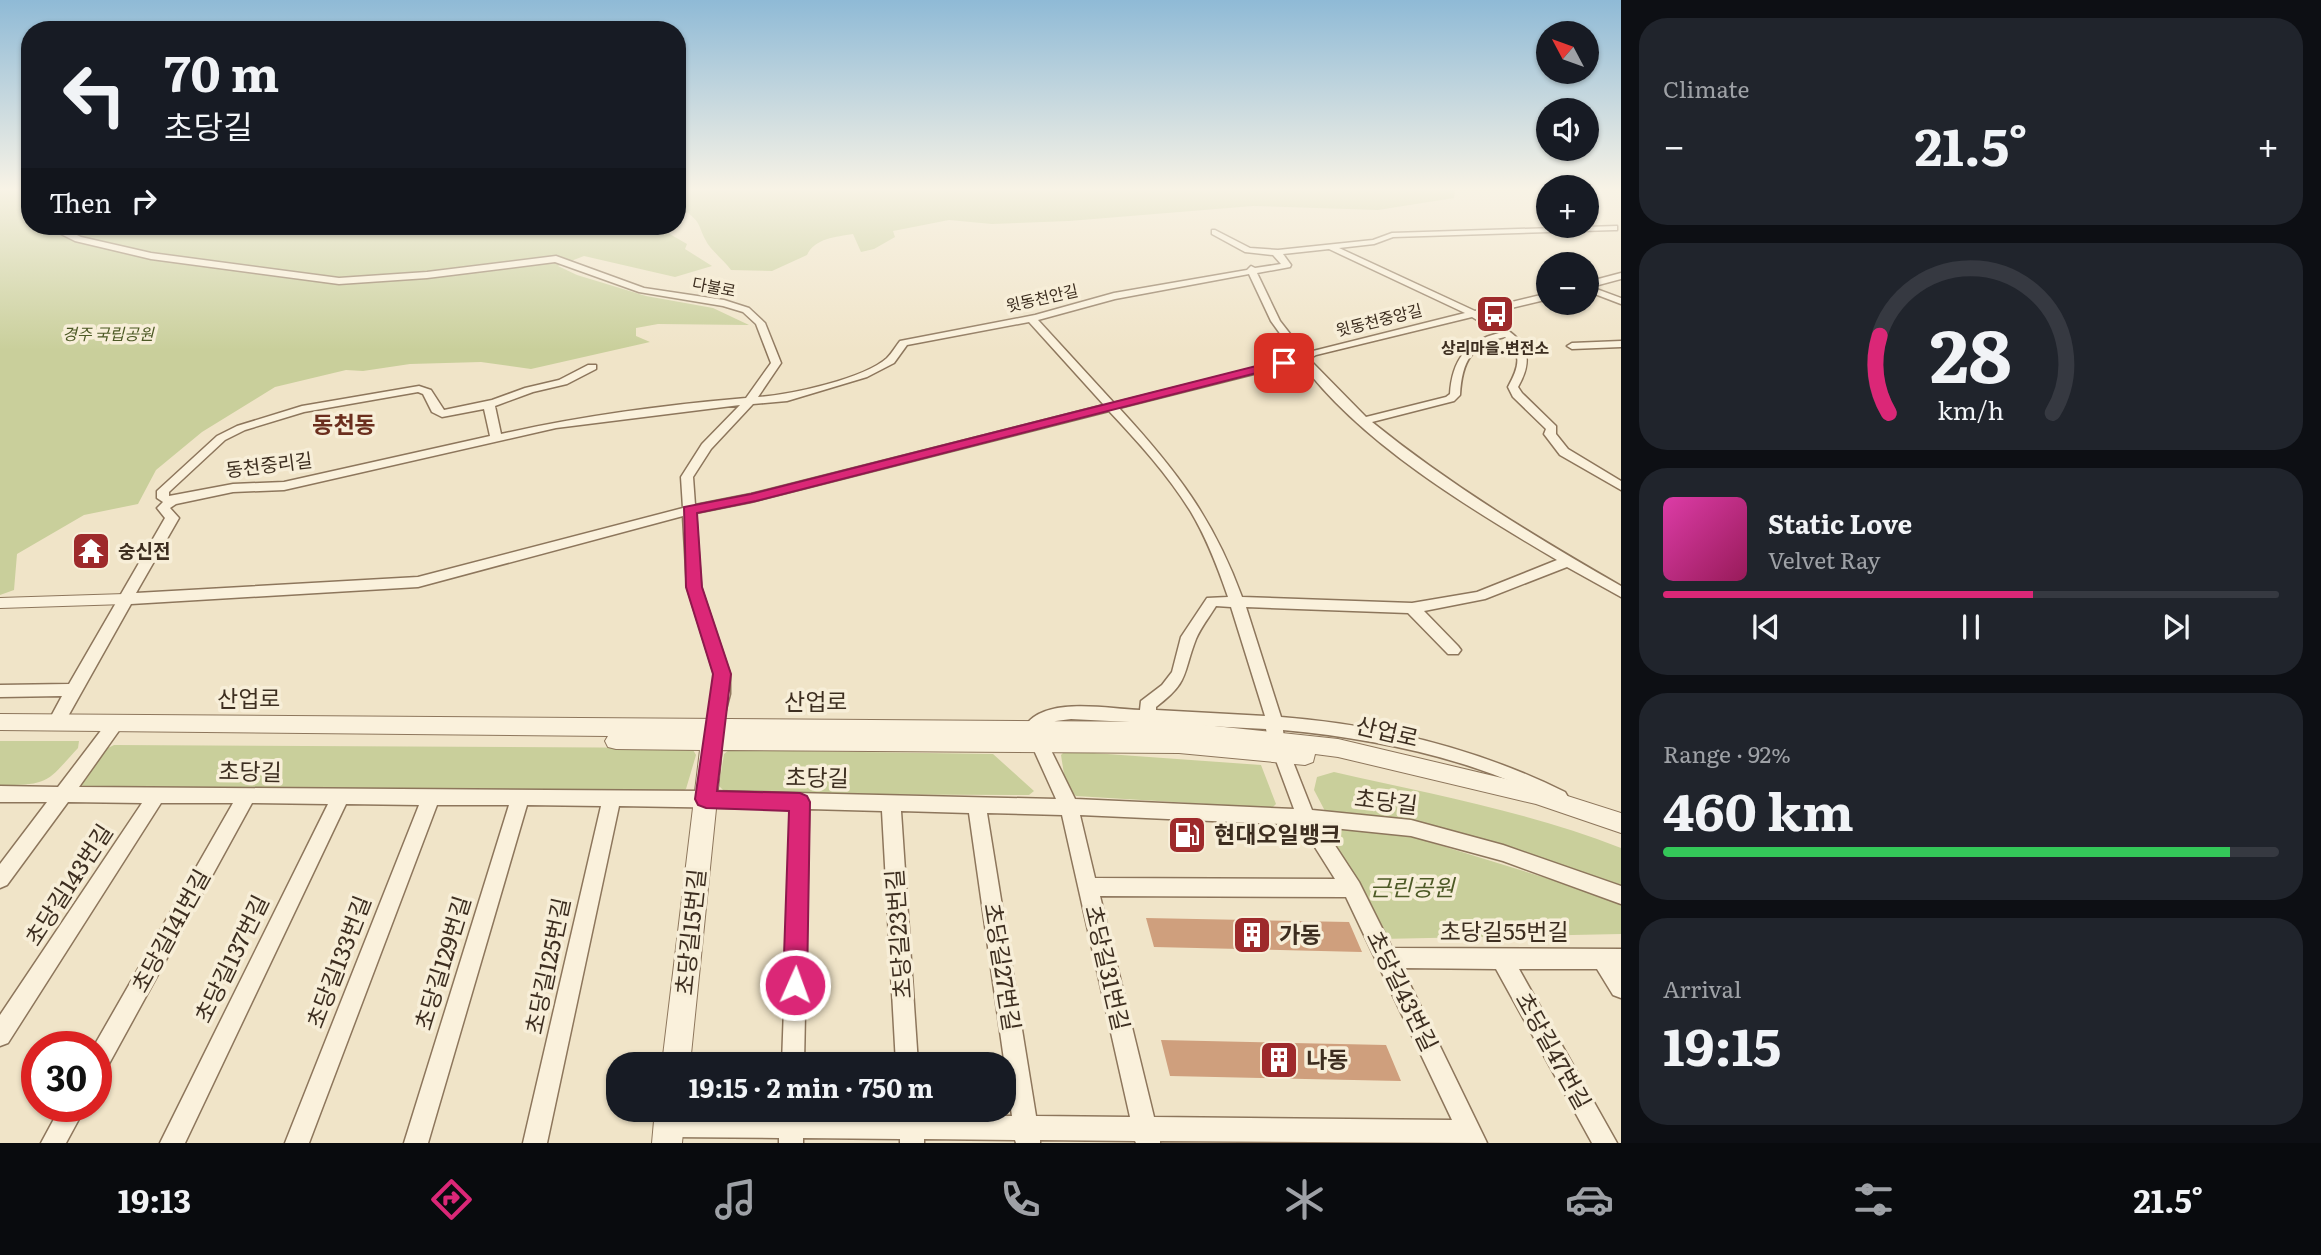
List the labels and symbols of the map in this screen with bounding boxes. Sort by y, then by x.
north arrow [1536,21,1600,84]
street label: 다불로 [690,270,738,302]
street label: 윗동천안길 [1003,277,1080,317]
bus stop icon: 상리마을.변전소 [1474,293,1516,335]
street label: 윗동천중앙길 [1333,297,1425,341]
park label: 경주 국립공원 [62,321,155,345]
pin [1254,333,1314,393]
place label: 상리마을.변전소 [1441,335,1549,359]
district label: 동천동 [312,406,376,440]
street label: 동천중리길 [224,445,314,483]
temple icon: 숭신전 [70,530,112,572]
place label: 숭신전 [118,536,170,564]
street label: 산업로 [217,680,281,714]
street label: 산업로 [784,683,848,717]
street label: 산업로 [1353,706,1422,754]
street label: 초당길 [218,752,282,788]
street label: 초당길 [785,758,849,794]
street label: 초당길 [1353,779,1420,821]
fuel station icon: 현대오일뱅크 [1166,814,1208,856]
street label: 초당길143번길 [15,816,120,952]
place label: 현대오일뱅크 [1214,816,1341,850]
street label: 초당길141번길 [121,862,217,998]
street label: 초당길15번길 [665,867,713,997]
street label: 초당길23번길 [876,868,918,1000]
park label: 근린공원 [1370,869,1456,903]
street label: 초당길137번길 [185,888,276,1028]
street label: 초당길133번길 [296,890,378,1032]
street label: 초당길129번길 [405,891,478,1034]
street label: 초당길125번길 [515,894,577,1037]
street label: 초당길27번길 [977,900,1031,1033]
street label: 초당길31번길 [1078,902,1140,1034]
street label: 초당길55번길 [1439,913,1569,947]
building icon: 가동 [1231,914,1273,956]
place label: 가동 [1279,916,1321,950]
street label: 초당길43번길 [1360,924,1448,1056]
position arrow [758,948,832,1022]
street label: 초당길47번길 [1509,985,1601,1115]
speed limit sign: 30 [21,1031,112,1122]
building icon: 나동 [1258,1039,1300,1081]
place label: 나동 [1306,1041,1348,1075]

